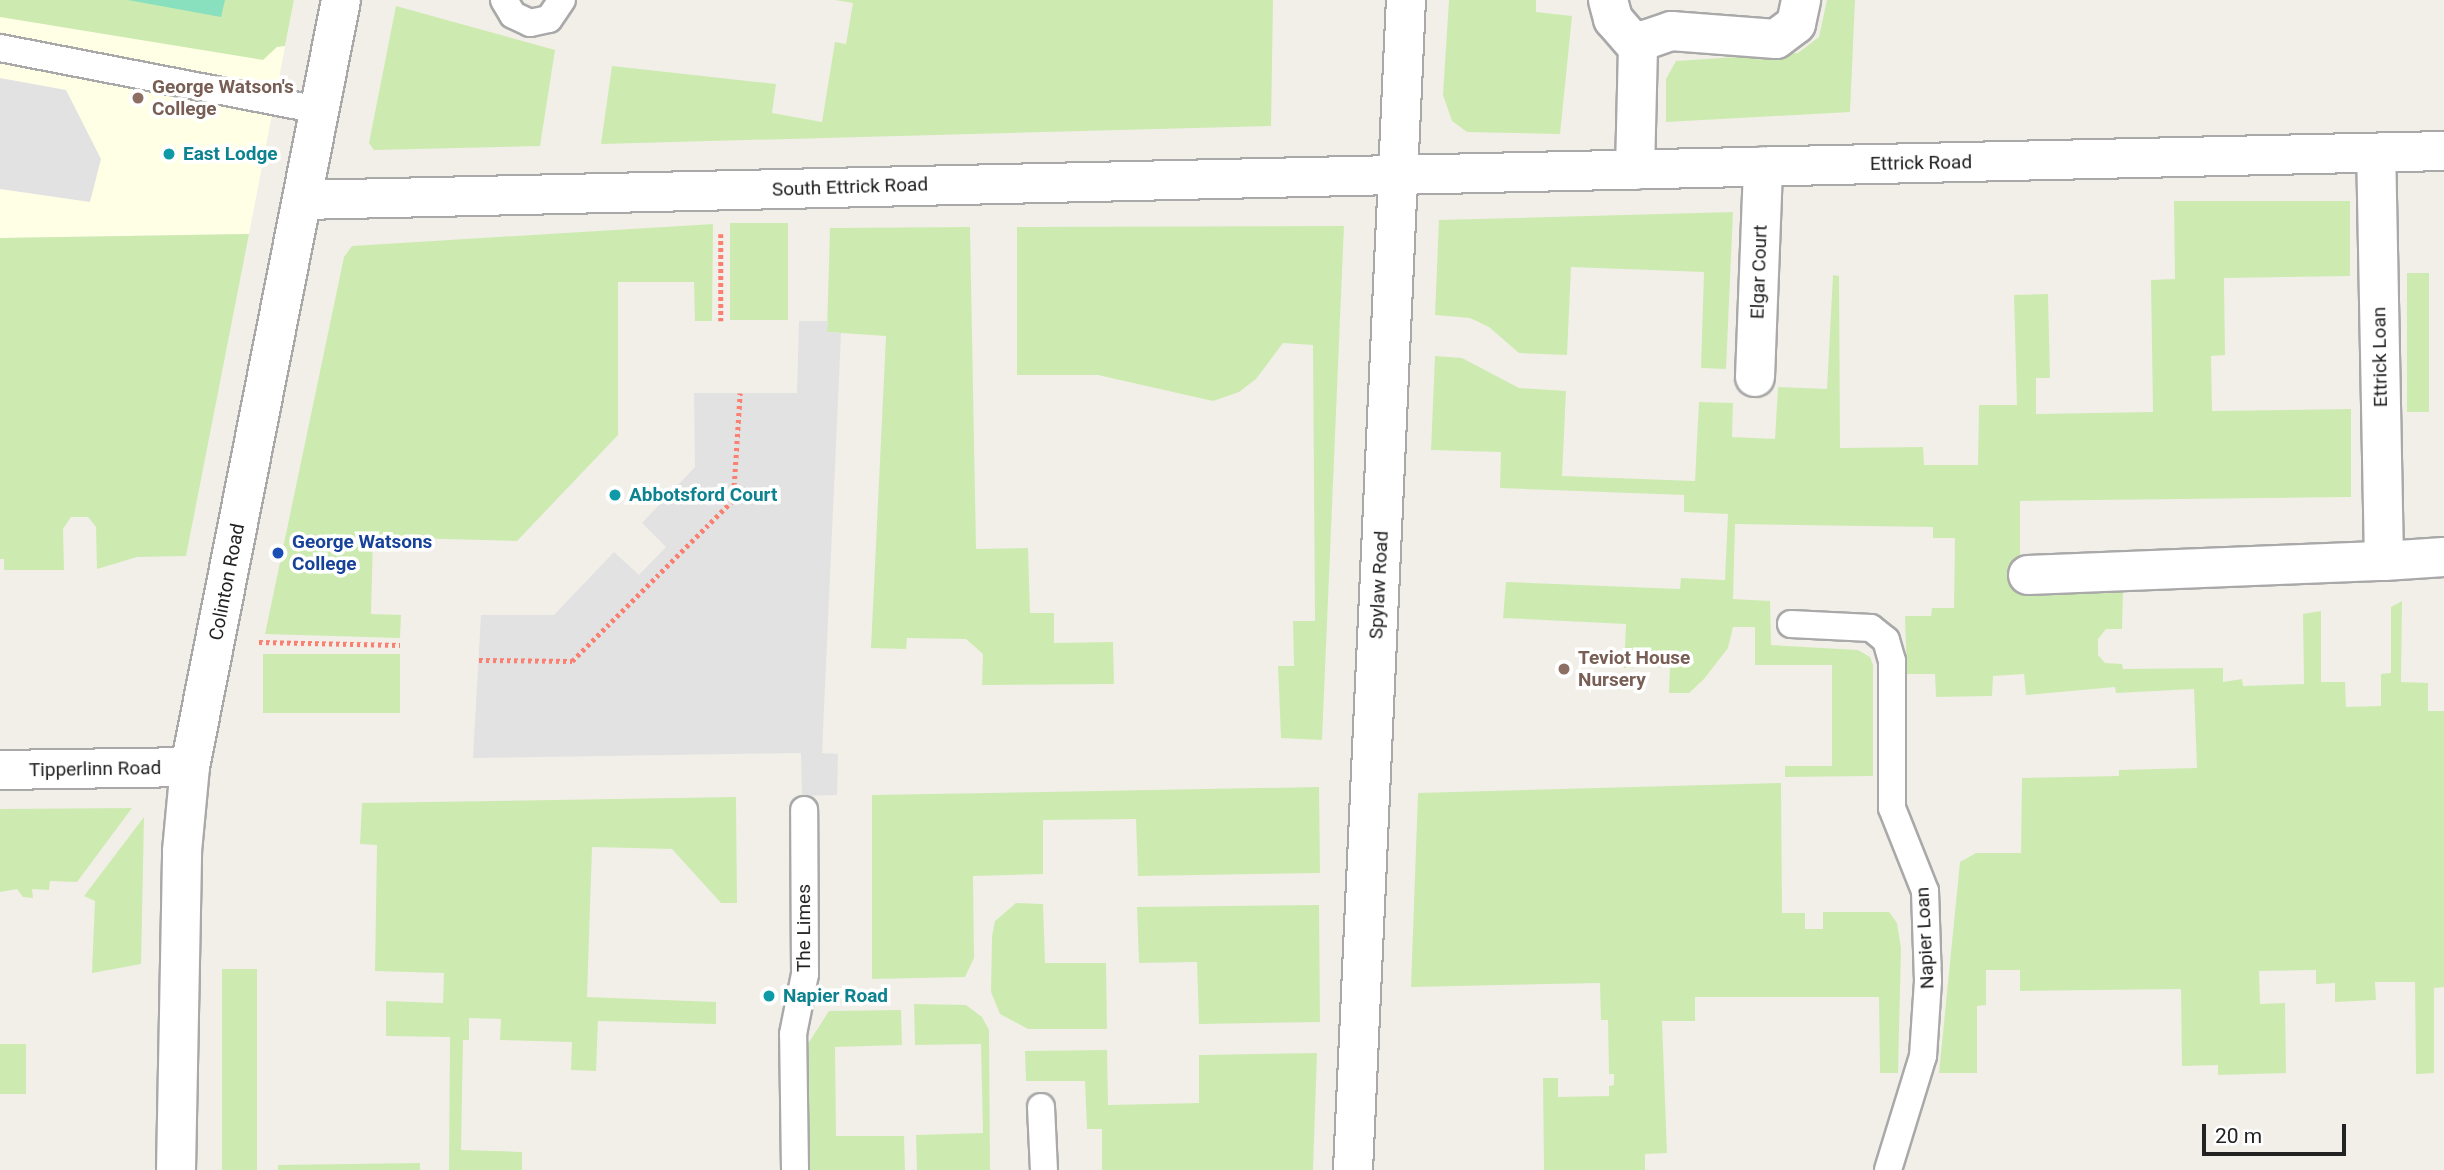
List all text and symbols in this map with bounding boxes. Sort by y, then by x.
place label: George Watson's College [152,76,294,120]
marker: George Watson's College [130,90,146,106]
place label: East Lodge [183,143,278,165]
marker: East Lodge [161,146,177,162]
street label: Ettrick Road [1870,151,1972,175]
street label: South Ettrick Road [772,173,928,201]
street label: Elgar Court [1746,224,1772,320]
street label: Ettrick Loan [2368,307,2392,407]
place label: Abbotsford Court [629,484,777,506]
marker: Abbotsford Court [607,487,623,503]
street label: Colinton Road [204,522,250,642]
street label: Spylaw Road [1365,530,1393,640]
place label: George Watsons College [292,531,432,575]
marker: George Watsons College [270,545,286,561]
place label: Teviot House Nursery [1578,647,1690,691]
marker: Teviot House Nursery [1556,661,1572,677]
street label: Tipperlinn Road [29,756,161,782]
street label: The Limes [793,884,815,972]
street label: Napier Loan [1911,886,1939,990]
place label: Napier Road [783,985,888,1007]
marker: Napier Road [761,988,777,1004]
scale bar [2206,1110,2350,1154]
text: 20 m [2215,1124,2262,1148]

